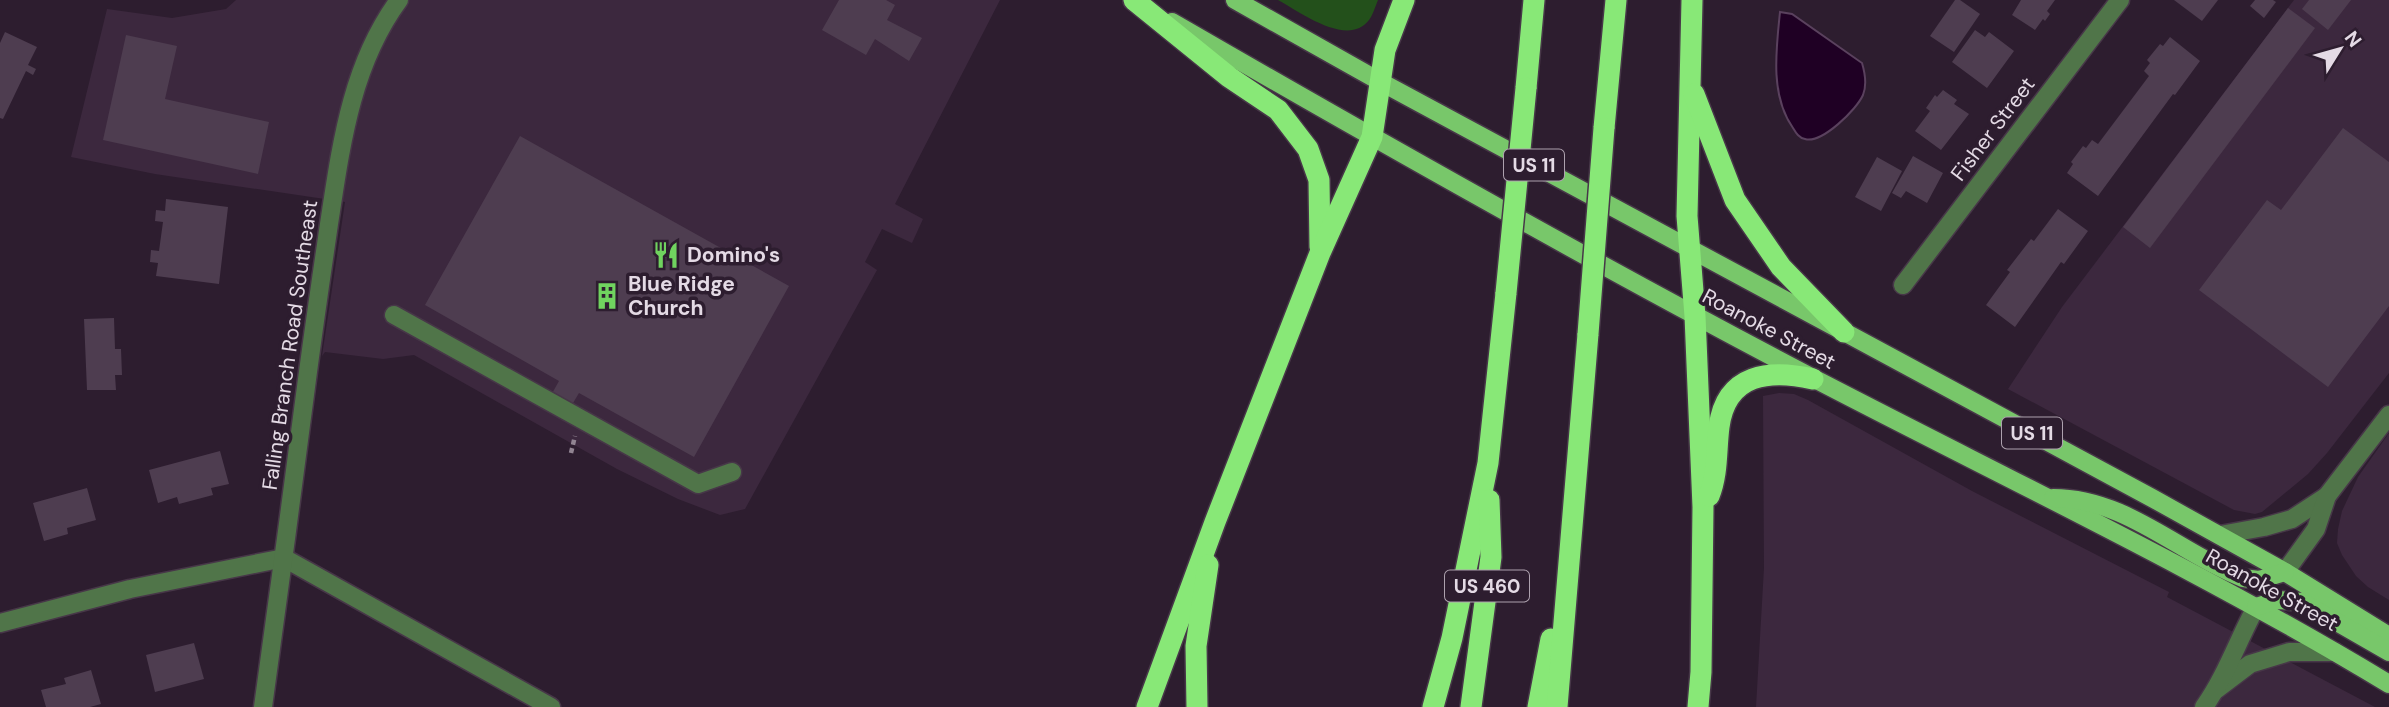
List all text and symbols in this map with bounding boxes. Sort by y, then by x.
north arrow [2305,14,2375,84]
text: N [2339,26,2367,52]
street label: Fisher Street [1945,71,2041,187]
road number: US 11 [1504,150,1564,181]
street label: Falling Branch Road Southeast [256,198,324,492]
restaurant icon: Domino's [651,240,681,270]
place label: Domino's [687,241,780,269]
place label: Blue Ridge Church [628,270,735,322]
building icon: Blue Ridge Church [592,281,622,311]
street label: Roanoke Street [1697,282,1841,376]
road number: US 11 [2002,418,2062,448]
street label: Roanoke Street [2201,542,2343,638]
road number: US 460 [1445,570,1529,601]

